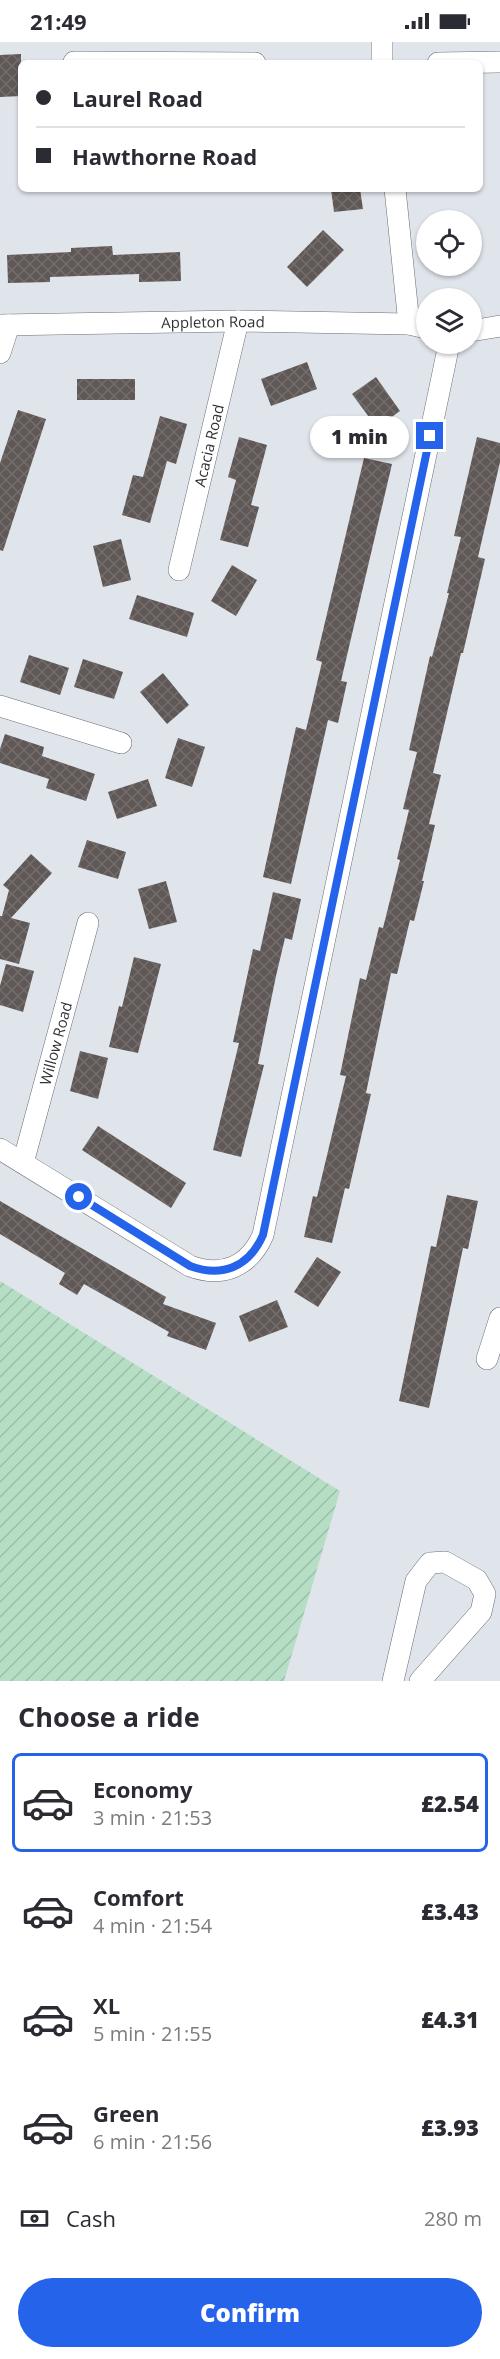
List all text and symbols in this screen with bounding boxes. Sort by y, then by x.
text: 21:49 [30,6,87,36]
text: Laurel Road [72,83,203,113]
text: Hawthorne Road [72,141,257,171]
map controls [416,210,482,354]
button: locate [416,210,482,276]
button: layers [416,288,482,354]
street label: Appleton Road [161,311,265,332]
street label: Acacia Road [189,402,228,489]
callout: 1 min [310,415,409,457]
route end [416,422,443,449]
text: 1 min [331,423,388,450]
street label: Willow Road [35,999,76,1087]
route start [65,1183,92,1210]
text: Choose a ride [18,1698,200,1735]
text: Economy [93,1774,192,1804]
icon: car [21,1776,75,1830]
text: £2.54 [421,1788,479,1818]
text: 3 min · 21:53 [93,1804,212,1831]
text: Comfort [93,1882,184,1912]
icon: car [21,1884,75,1938]
text: £3.43 [421,1896,479,1926]
text: 4 min · 21:54 [93,1912,212,1939]
text: XL [93,1990,120,2020]
icon: car [21,1992,75,2046]
text: £4.31 [421,2004,479,2034]
text: 5 min · 21:55 [93,2020,212,2047]
text: Green [93,2098,159,2128]
icon: car [21,2100,75,2154]
text: £3.93 [421,2112,479,2142]
text: 6 min · 21:56 [93,2128,212,2155]
icon: cash [18,2202,51,2235]
text: Cash [66,2203,116,2233]
text: 280 m [424,2205,482,2232]
button: Confirm [18,2278,482,2347]

